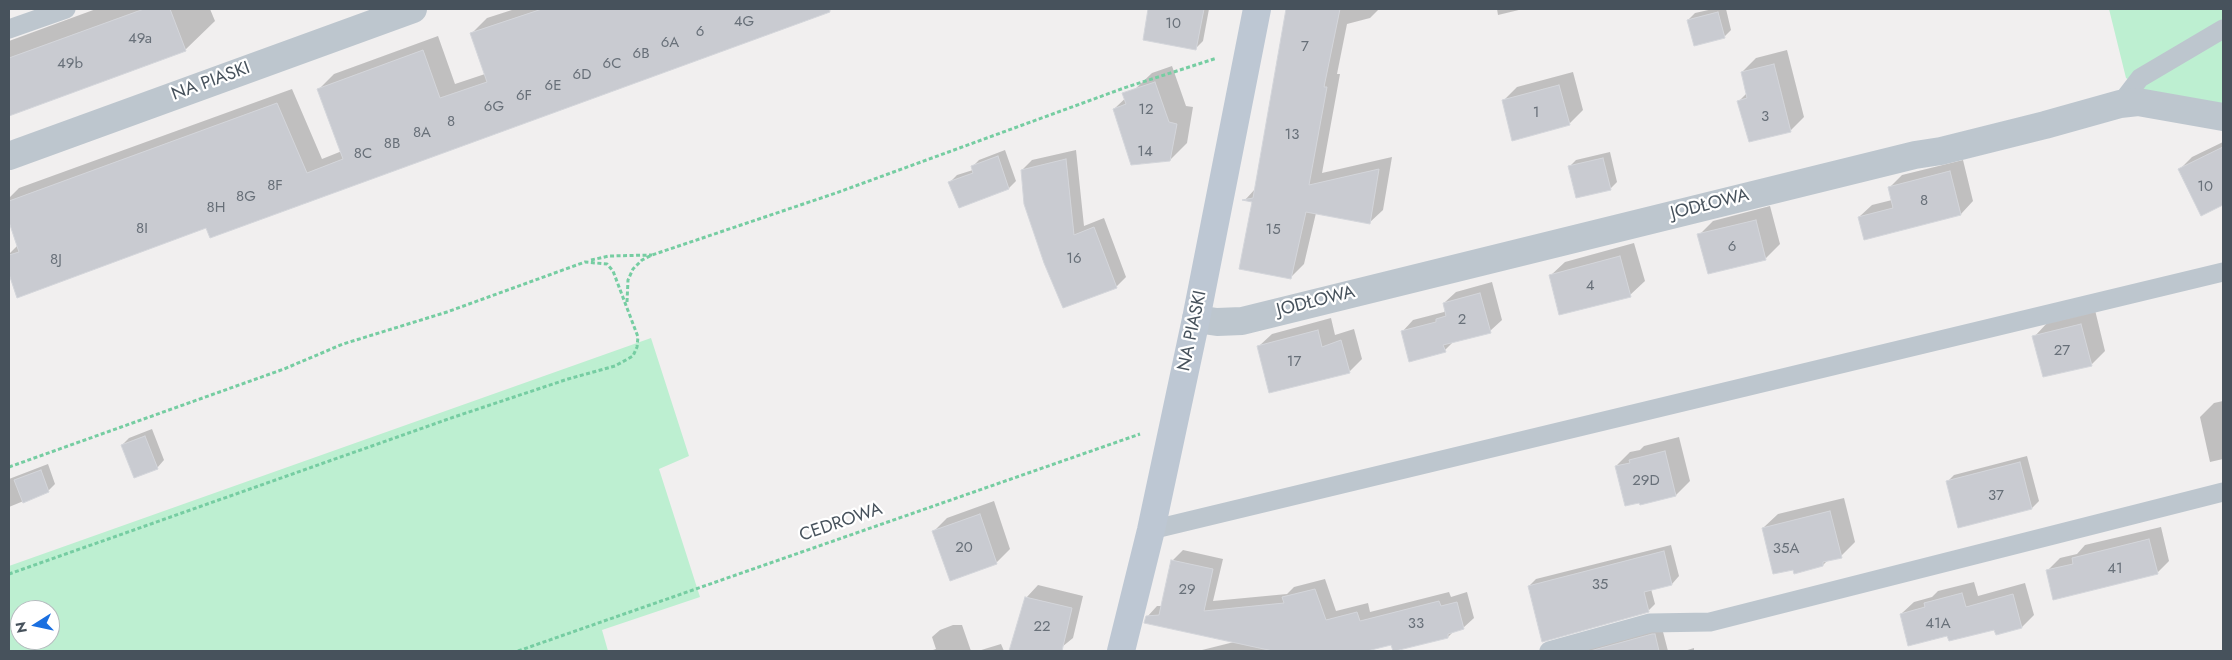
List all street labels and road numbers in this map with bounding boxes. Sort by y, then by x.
street label: NA PIASKI [169,58,253,106]
street label: JODŁOWA [1669,185,1751,225]
street label: JODŁOWA [1275,282,1357,322]
street label: NA PIASKI [1174,289,1212,373]
street label: CEDROWA [797,499,885,547]

